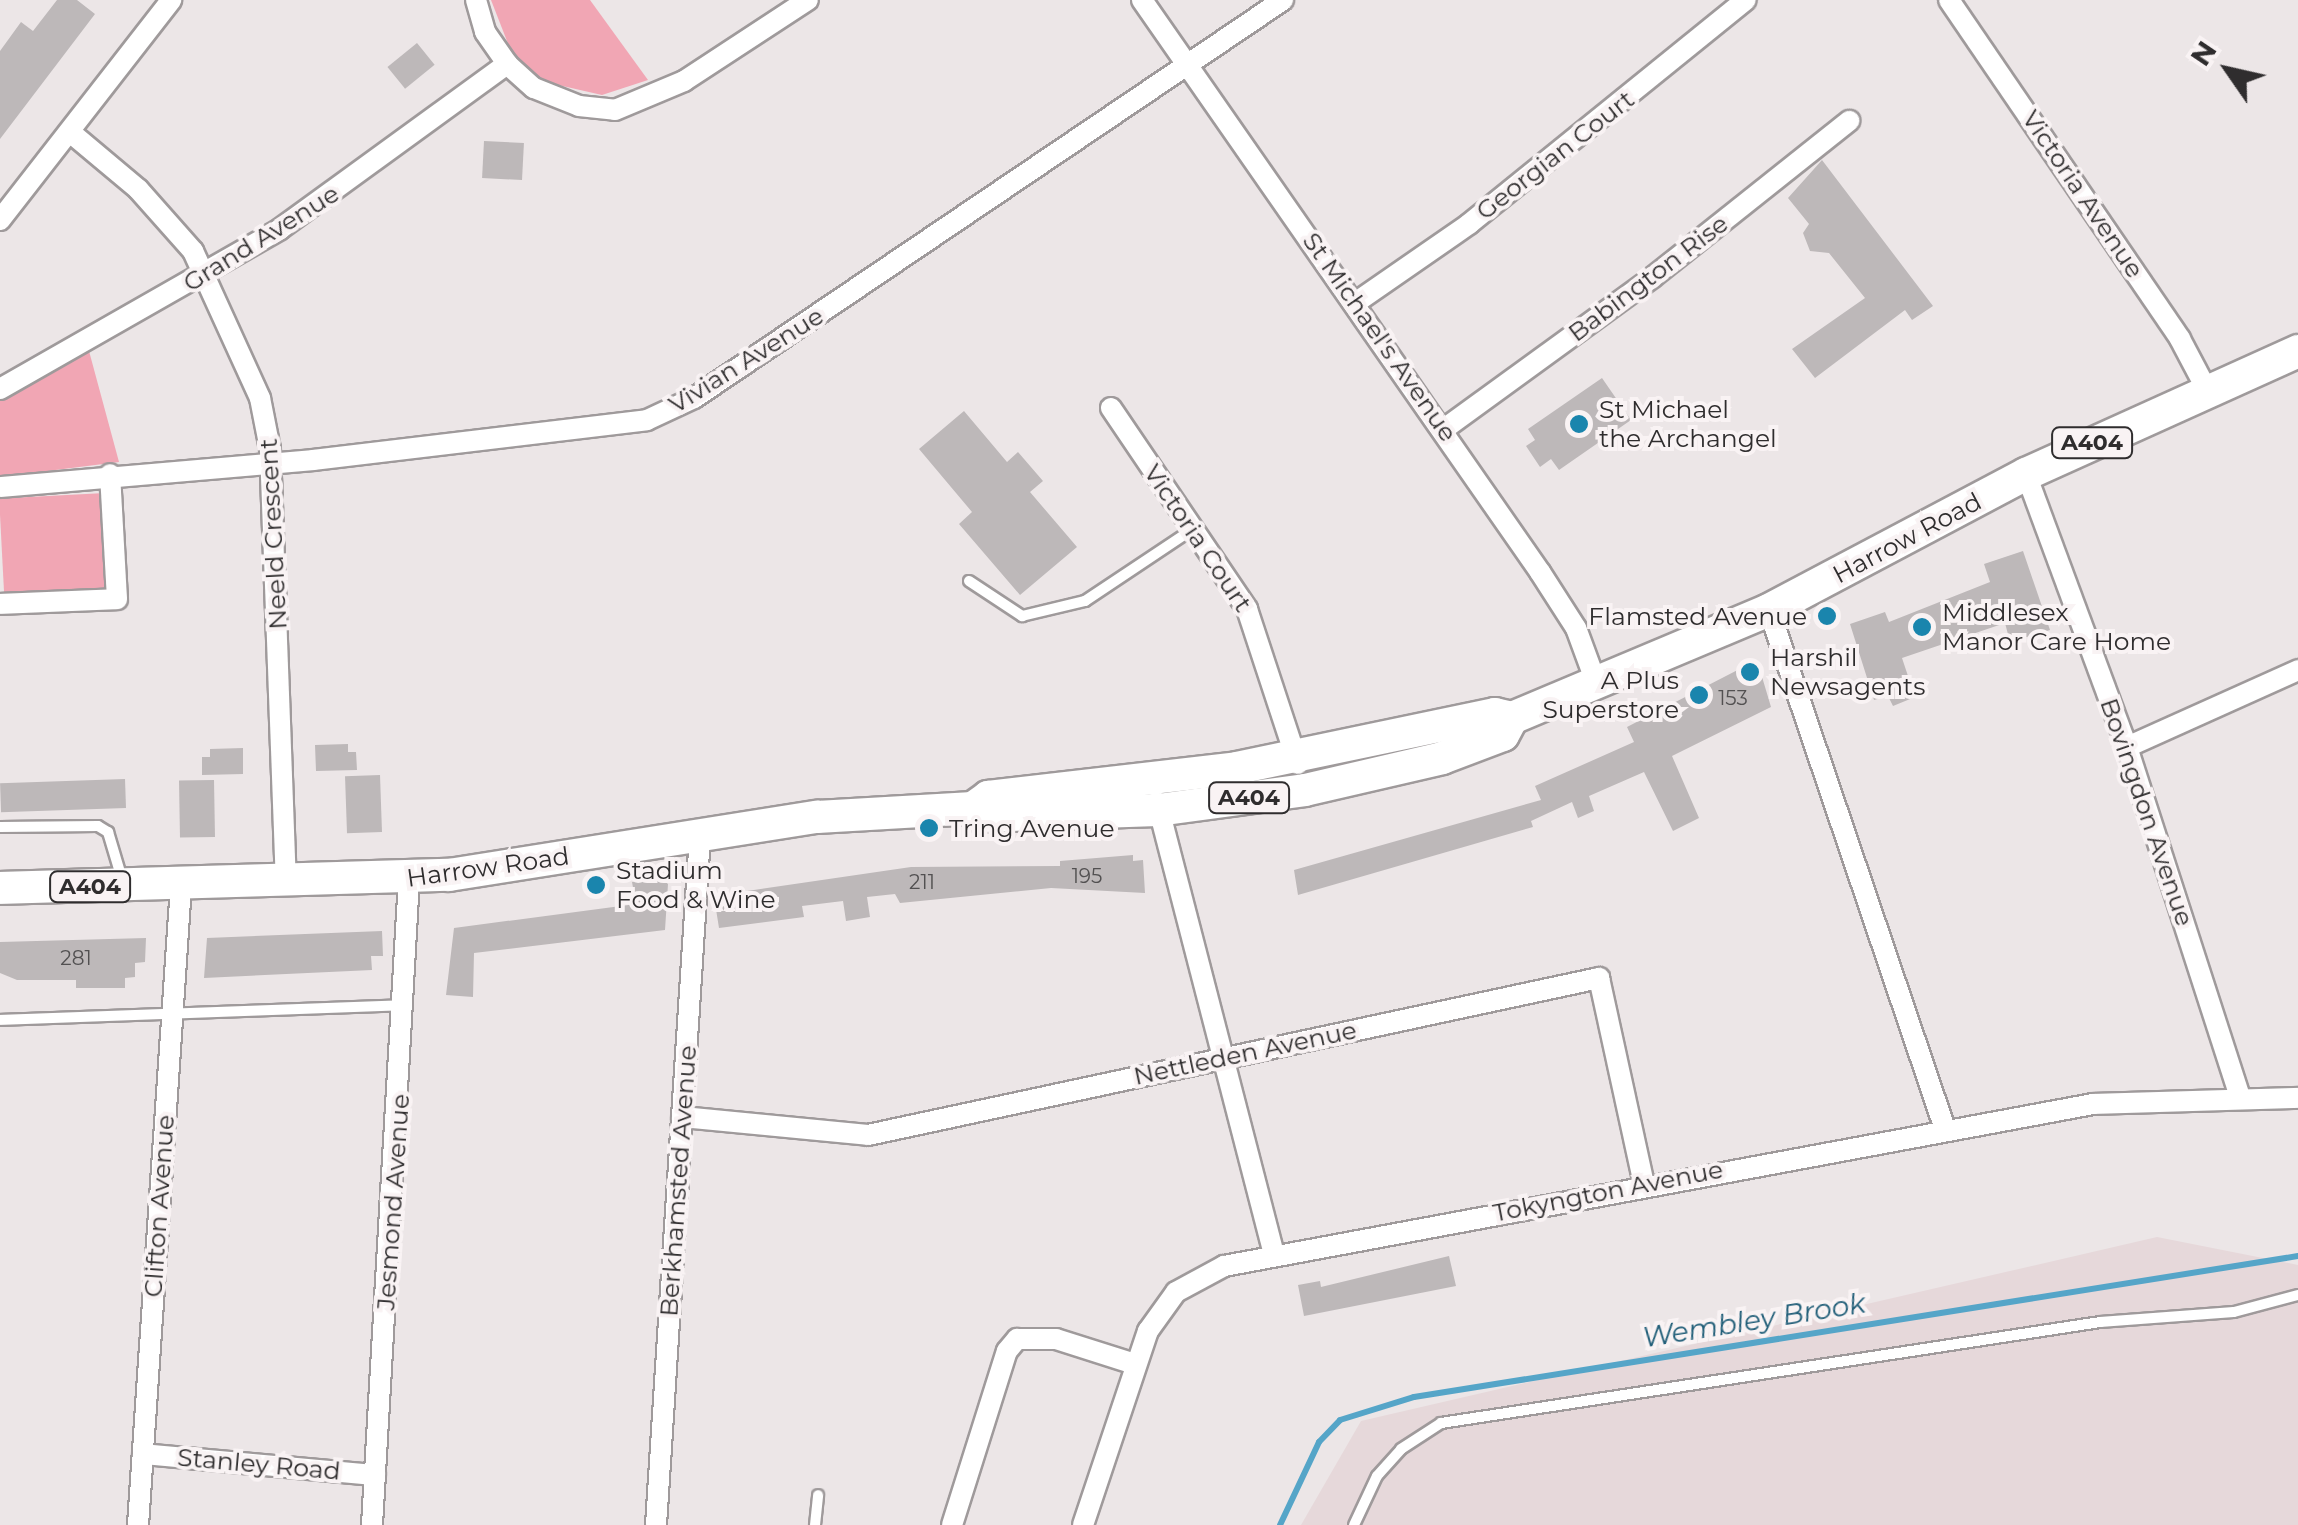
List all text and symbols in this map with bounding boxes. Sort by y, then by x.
north arrow [2178,20,2278,120]
text: N [2183,34,2224,72]
street label: Georgian Court [1470,84,1640,226]
street label: Victoria Avenue [2016,105,2150,283]
street label: Grand Avenue [178,178,344,298]
street label: Babington Rise [1562,208,1734,348]
street label: St Michael's Avenue [1297,227,1463,447]
street label: Vivian Avenue [663,300,829,420]
place label: St Michael the Archangel [1599,395,1777,454]
marker: St Michael the Archangel [1568,413,1590,435]
road number: A404 [2050,426,2134,460]
street label: Neeld Crescent [253,438,293,630]
street label: Victoria Court [1138,459,1258,617]
street label: Harrow Road [1828,486,1986,590]
place label: Middlesex Manor Care Home [1942,598,2171,657]
place label: Flamsted Avenue [1588,601,1807,631]
marker: Flamsted Avenue [1816,605,1838,627]
marker: Middlesex Manor Care Home [1911,616,1933,638]
place label: Harshil Newsagents [1770,643,1925,702]
marker: Harshil Newsagents [1739,661,1761,683]
place label: A Plus Superstore [1542,666,1679,725]
marker: A Plus Superstore [1688,684,1710,706]
house number: 153 [1718,686,1748,710]
street label: Bovingdon Avenue [2094,694,2200,930]
road number: A404 [1206,781,1292,815]
place label: Tring Avenue [949,813,1114,843]
marker: Tring Avenue [918,817,940,839]
street label: Harrow Road [405,841,571,893]
place label: Stadium Food & Wine [616,856,776,915]
house number: 195 [1072,864,1102,888]
road number: A404 [48,870,132,904]
house number: 211 [909,870,935,894]
marker: Stadium Food & Wine [585,874,607,896]
house number: 281 [60,946,92,970]
street label: Nettleden Avenue [1131,1015,1359,1091]
street label: Berkhamsted Avenue [654,1044,702,1318]
street label: Jesmond Avenue [370,1093,416,1311]
street label: Clifton Avenue [138,1114,180,1298]
street label: Tokyngton Avenue [1490,1154,1726,1228]
water label: Wembley Brook [1640,1286,1868,1354]
street label: Stanley Road [176,1442,342,1486]

